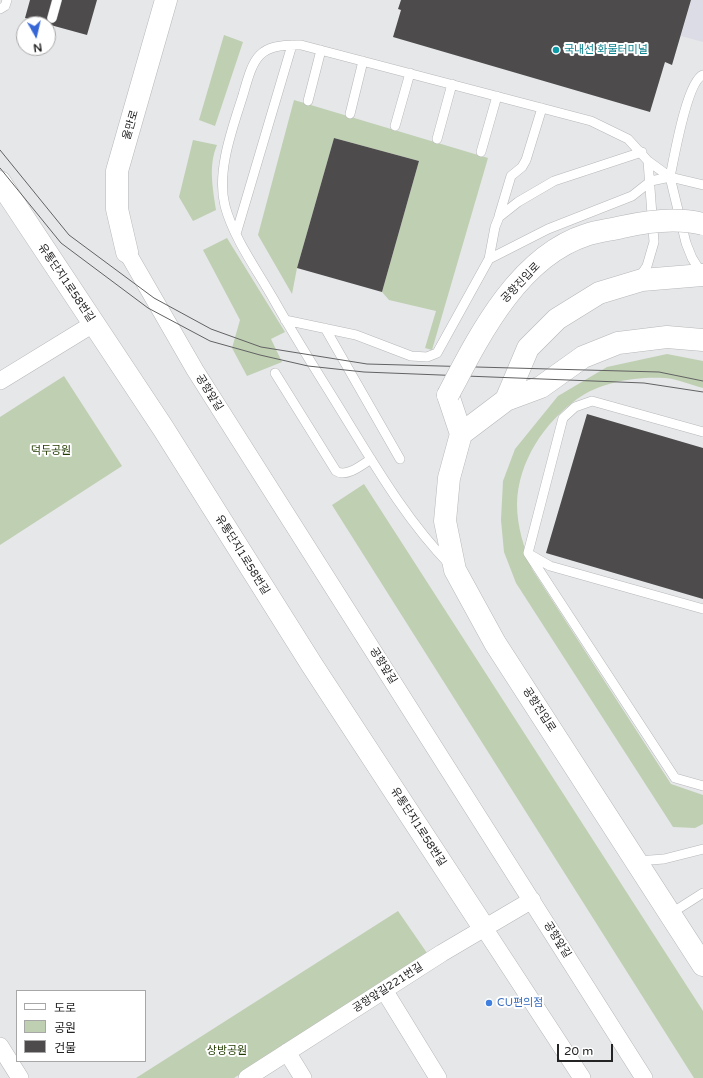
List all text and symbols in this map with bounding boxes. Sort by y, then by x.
north arrow [16,16,56,56]
text: N [32,40,43,54]
place label: 국내선 화물터미널 [564,43,648,57]
marker: 국내선 화물터미널 [551,45,561,55]
street label: 울만로 [120,109,142,141]
street label: 유통단지1로58번길 [35,241,97,325]
street label: 공항진입로 [499,260,543,306]
street label: 공항앞길 [193,372,225,414]
park label: 덕두공원 [31,444,71,458]
street label: 유통단지1로58번길 [212,513,272,597]
street label: 공항앞길 [367,645,399,687]
street label: 공항진입로 [520,685,558,735]
street label: 유통단지1로58번길 [388,785,448,869]
street label: 공항앞길 [541,919,573,961]
street label: 공항앞길221번길 [350,960,426,1016]
legend [16,990,146,1062]
place label: CU편의점 [497,996,543,1010]
marker: CU편의점 [484,998,494,1008]
text: 도로 [54,1001,76,1015]
text: 공원 [54,1021,76,1035]
scale bar [559,1036,615,1062]
text: 건물 [54,1041,76,1055]
park label: 상방공원 [207,1044,247,1058]
text: 20 m [564,1044,593,1058]

